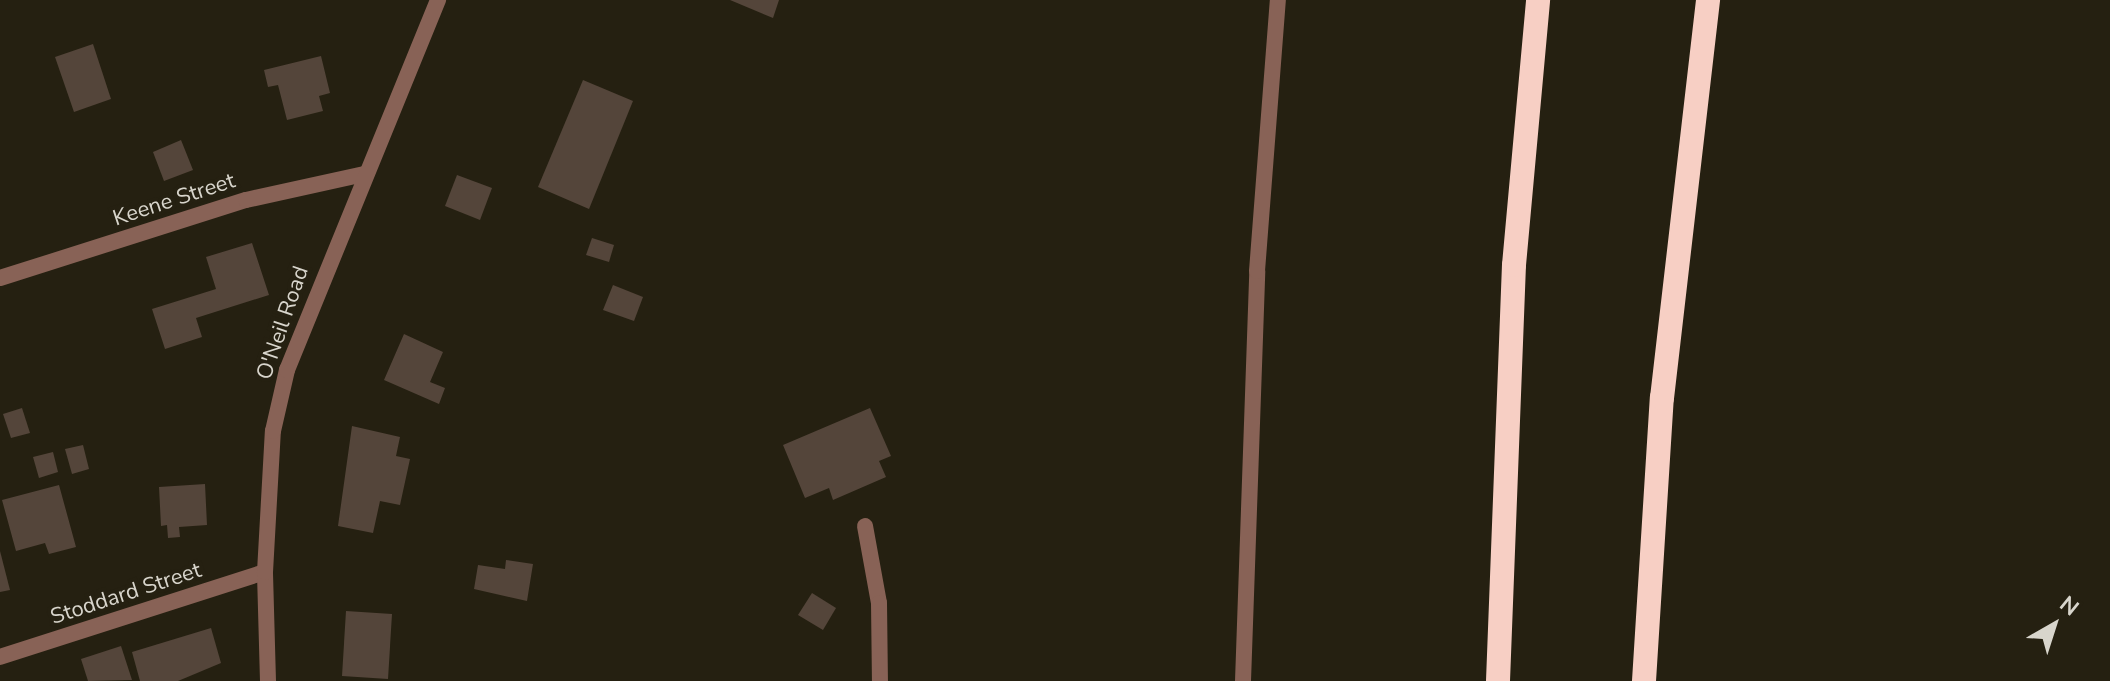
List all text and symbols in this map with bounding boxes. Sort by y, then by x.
street label: Keene Street [110,168,238,232]
street label: O'Neil Road [251,263,315,383]
street label: Stoddard Street [47,557,205,631]
north arrow [2014,585,2094,665]
text: N [2053,590,2085,623]

